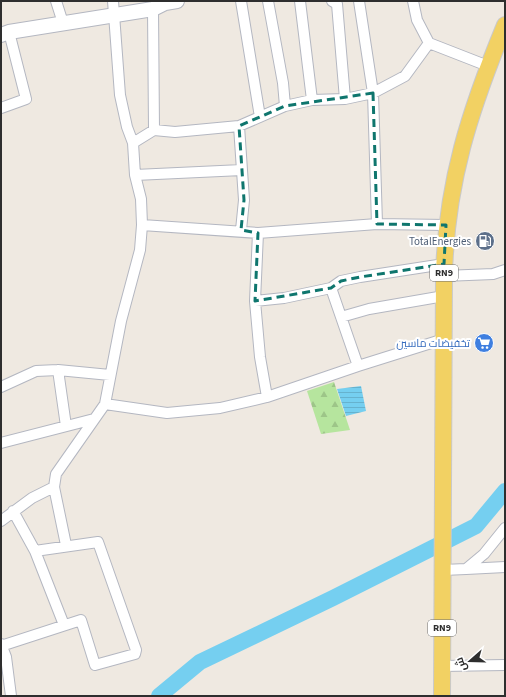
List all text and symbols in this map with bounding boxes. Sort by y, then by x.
fuel station icon: TotalEnergies [474,230,496,252]
place label: TotalEnergies [409,234,471,249]
road number: RN9 [430,265,458,281]
supermarket icon: تخفيضات ماسين [473,332,495,354]
place label: تخفيضات ماسين [396,336,470,351]
road number: RN9 [428,620,456,636]
north arrow [450,641,490,681]
text: ش [452,655,471,673]

